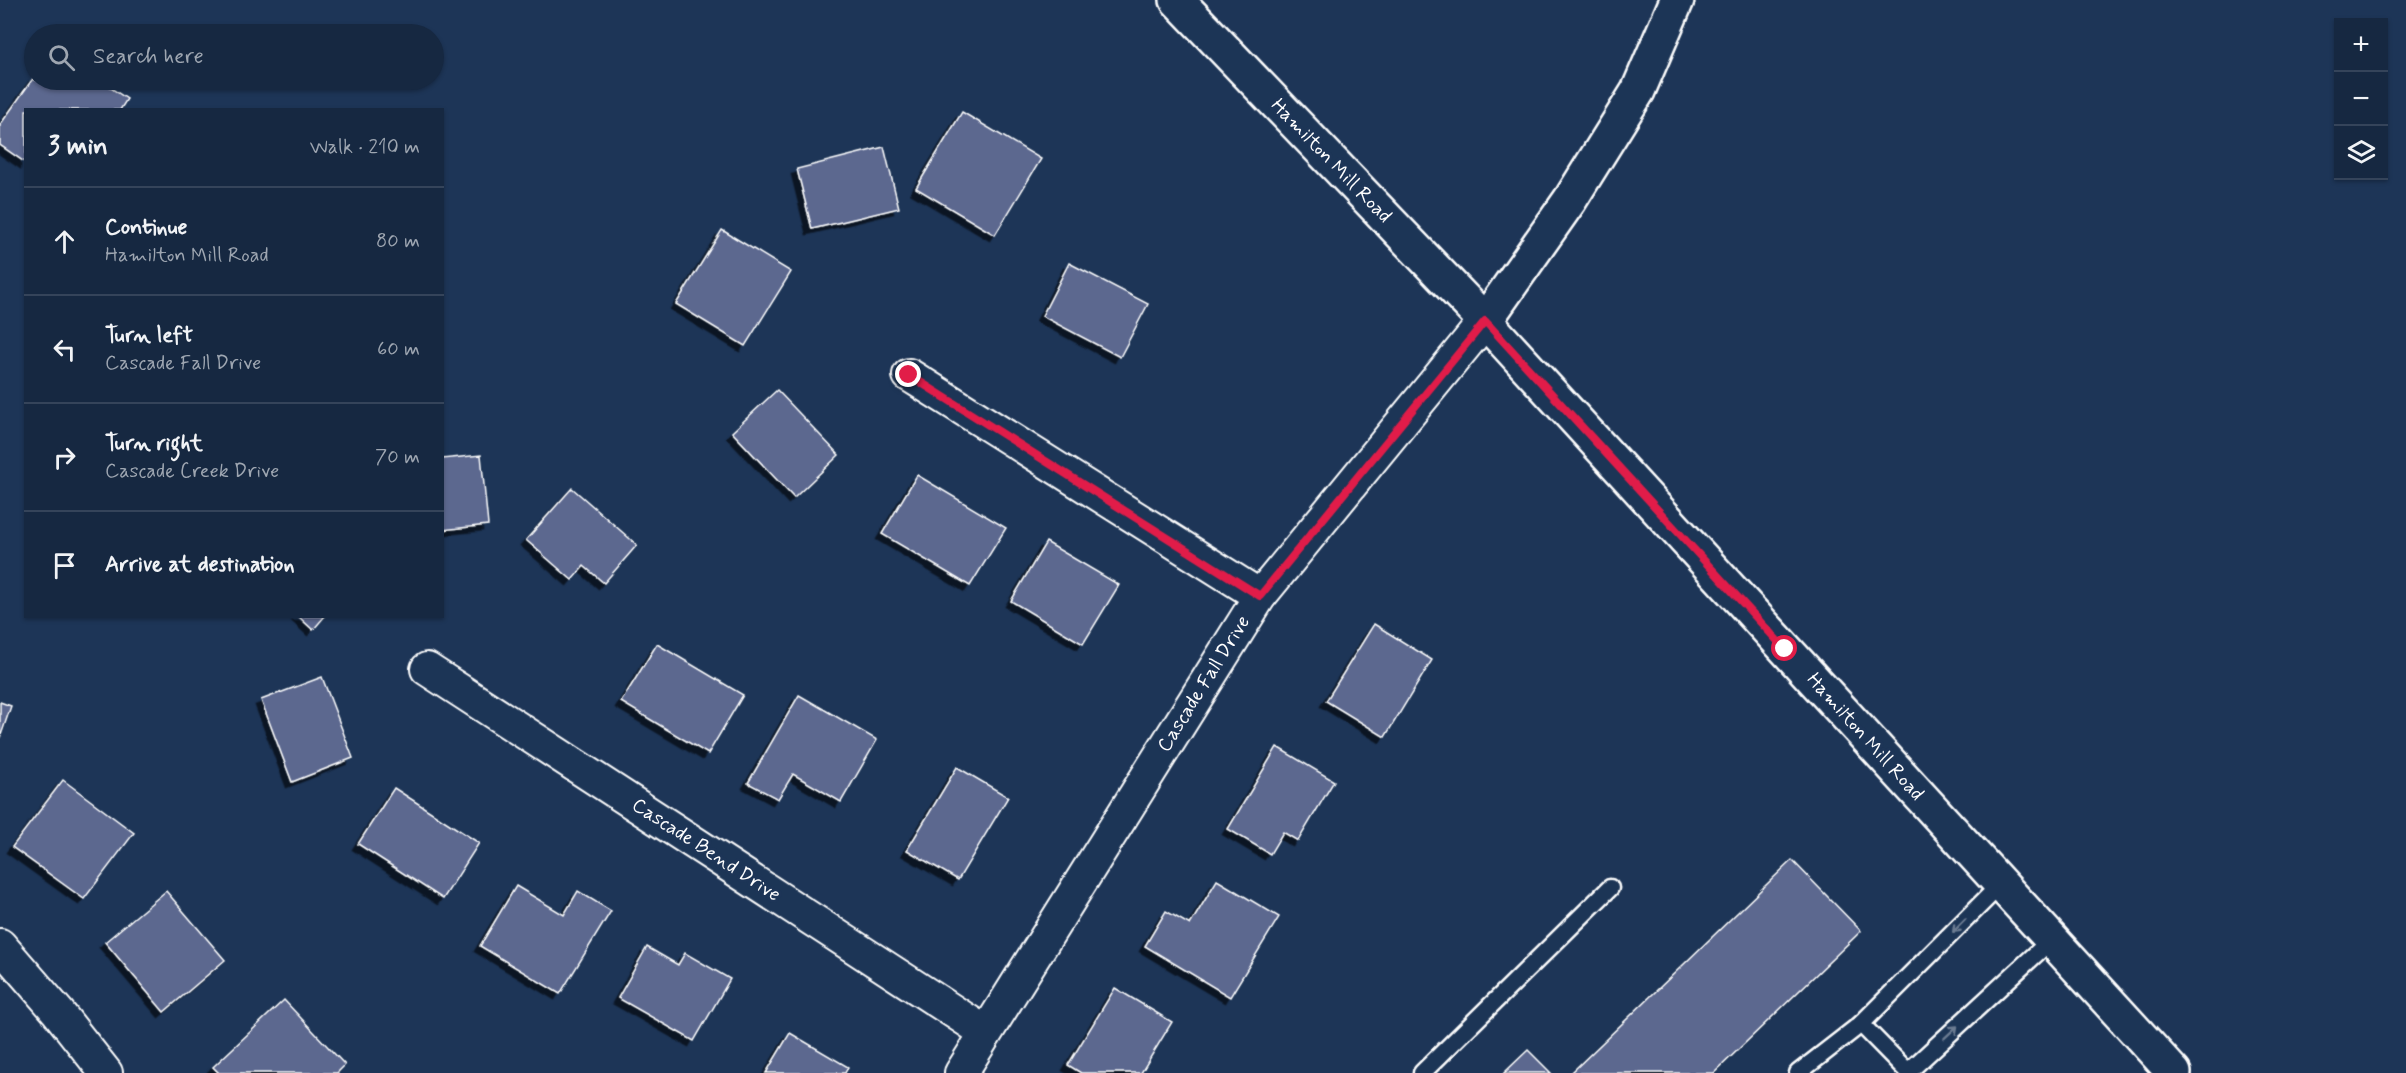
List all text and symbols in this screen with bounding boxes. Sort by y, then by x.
map controls [2334,18,2388,180]
button: + [2334,18,2388,72]
search box [24,24,444,90]
icon: search [45,41,78,74]
text: Search here [93,43,204,71]
button: − [2334,72,2388,126]
street label: Hamilton Mill Road [1264,93,1398,229]
button: layers [2334,126,2388,180]
text: 3 min [48,130,108,164]
text: Walk · 210 m [310,134,420,161]
text: Continue [105,214,187,242]
icon: ahead [48,225,81,258]
text: 80 m [376,228,420,255]
text: Hamilton Mill Road [105,242,269,269]
text: Turn left [105,322,193,350]
icon: left [48,333,81,366]
text: 60 m [377,336,420,363]
text: Cascade Fall Drive [105,350,261,377]
route end [895,361,921,387]
text: Turn right [105,430,203,458]
icon: right [48,441,81,474]
text: 70 m [375,444,420,471]
text: Cascade Creek Drive [105,458,279,485]
icon: arrive [48,549,81,582]
text: Arrive at destination [105,551,295,579]
street label: Cascade Fall Drive [1151,611,1257,757]
route start [1771,635,1797,661]
street label: Hamilton Mill Road [1800,667,1930,807]
street label: Cascade Bend Drive [626,792,786,908]
one-way arrow [1952,919,1966,934]
one-way arrow [1943,1025,1958,1039]

